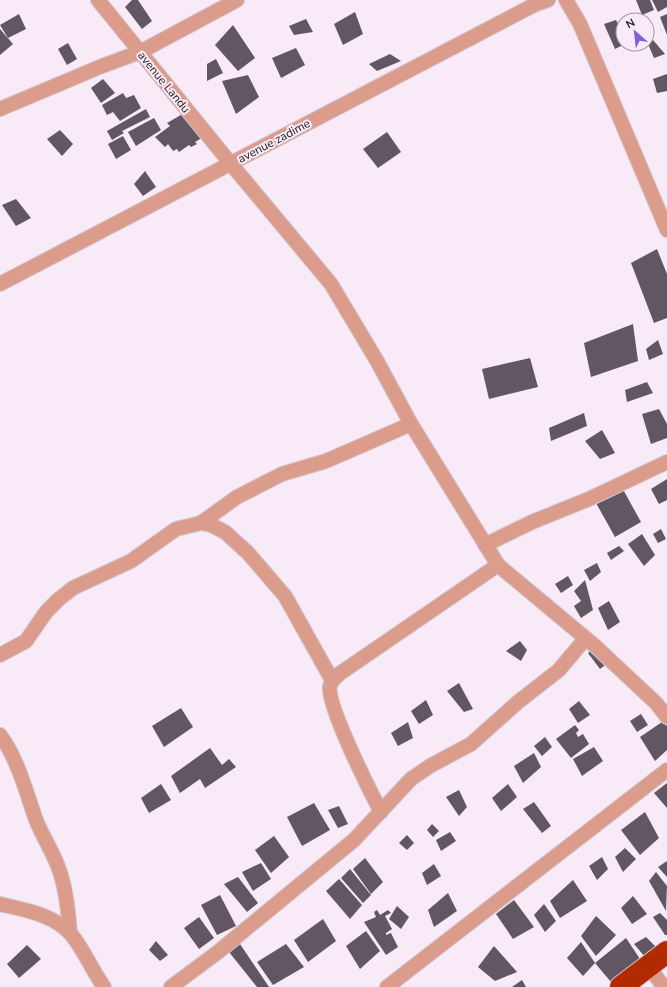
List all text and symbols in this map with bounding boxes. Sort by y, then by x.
north arrow [615,12,655,52]
text: N [623,15,638,32]
street label: avenue Landu [134,48,194,116]
street label: avenue zadime [235,115,313,167]

